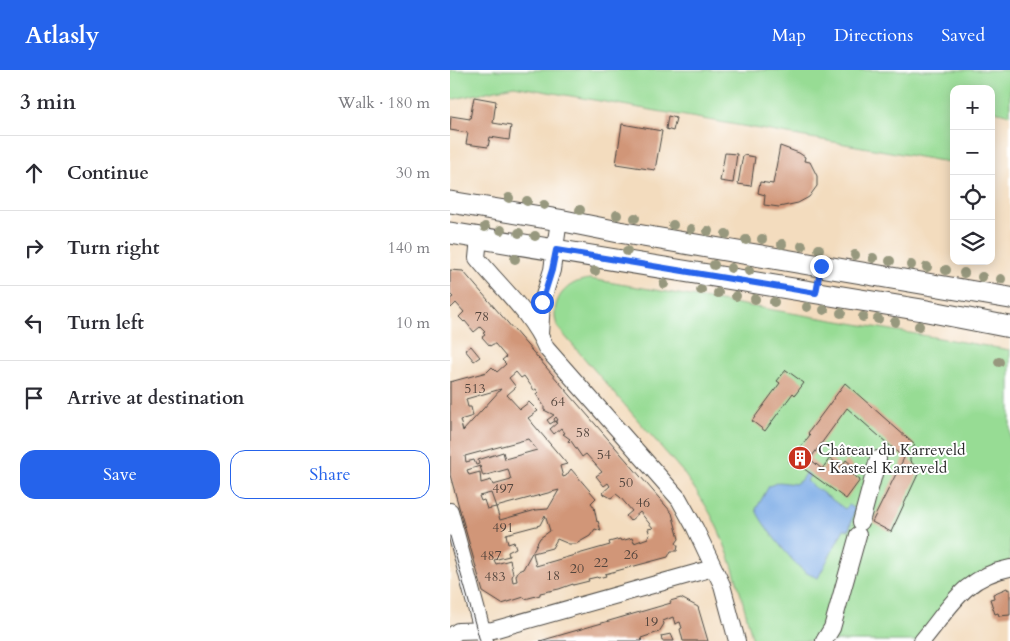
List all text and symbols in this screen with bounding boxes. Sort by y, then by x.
text: Atlasly [25,19,99,52]
text: Map [772,23,806,48]
text: Directions [834,23,913,48]
text: Saved [941,23,985,48]
map controls [950,85,995,265]
button: + [950,85,995,130]
text: 3 min [20,88,76,117]
text: Walk · 180 m [338,92,430,114]
button: − [950,130,995,175]
icon: ahead [20,159,48,187]
text: Continue [67,160,149,186]
text: 30 m [396,162,430,184]
button: locate [950,175,995,220]
button: layers [950,220,995,265]
icon: right [20,234,48,262]
text: Turn right [67,235,159,261]
text: 140 m [388,237,430,259]
route end [810,255,833,278]
route start [531,291,554,314]
house number: 78 [475,307,489,326]
icon: left [20,309,48,337]
text: Turn left [67,310,144,336]
text: 10 m [396,312,430,334]
house number: 513 [464,379,486,398]
icon: arrive [20,384,48,412]
text: Arrive at destination [67,385,244,411]
house number: 64 [551,392,565,411]
house number: 58 [576,423,590,442]
place label: Château du Karreveld - Kasteel Karreveld [818,439,966,479]
house number: 54 [597,445,611,464]
building icon: Château du Karreveld - Kasteel Karreveld [787,445,813,471]
button: Save [20,450,220,499]
button: Share [230,450,430,499]
house number: 50 [619,473,633,492]
house number: 497 [492,479,514,498]
house number: 46 [636,493,650,512]
house number: 491 [492,518,514,537]
house number: 26 [624,545,638,564]
house number: 487 [480,546,502,565]
house number: 22 [594,553,608,572]
house number: 20 [570,559,584,578]
house number: 18 [546,566,560,585]
house number: 483 [484,567,506,586]
house number: 19 [644,612,658,631]

